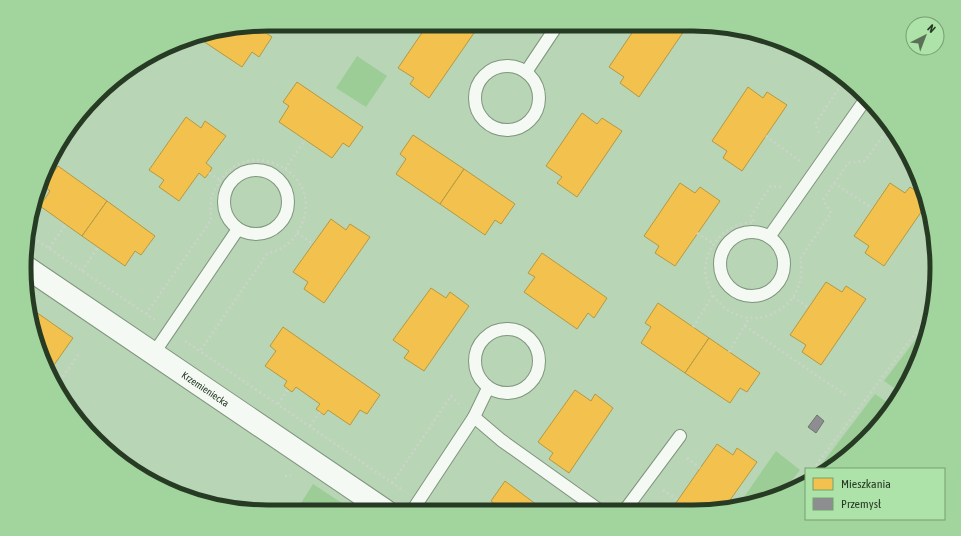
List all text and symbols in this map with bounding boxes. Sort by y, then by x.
north arrow [905,16,945,56]
text: N [925,22,938,35]
street label: Krzemieniecka [180,369,232,409]
legend [805,468,945,520]
text: Mieszkania [841,477,891,491]
text: Przemysł [841,497,882,511]

